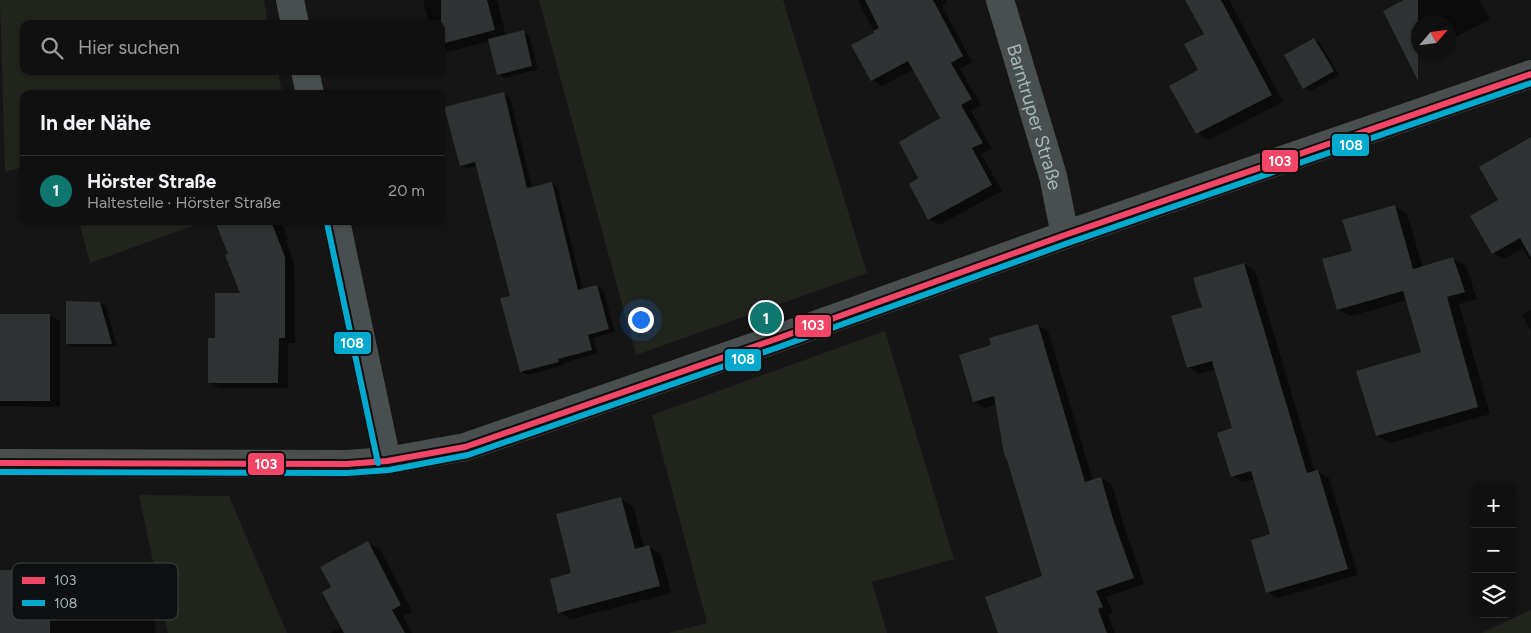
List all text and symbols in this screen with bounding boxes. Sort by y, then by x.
north arrow [1411,15,1456,60]
search box [20,20,445,75]
icon: search [38,34,66,62]
text: Hier suchen [78,36,179,59]
street label: Barntruper Straße [1002,41,1067,192]
text: In der Nähe [40,110,151,135]
line badge: 108 [1331,133,1370,157]
text: 108 [1339,137,1363,154]
line badge: 103 [1261,149,1299,173]
text: 103 [1269,153,1292,170]
text: Hörster Straße [87,170,216,193]
text: 1 [53,181,59,200]
text: 20 m [388,181,425,200]
text: Haltestelle · Hörster Straße [87,193,281,212]
pin: 1 [750,299,782,337]
your location [628,307,654,333]
line badge: 103 [794,314,832,338]
text: 103 [802,317,825,334]
line badge: 108 [333,331,372,355]
text: 108 [340,335,364,352]
line badge: 108 [724,348,762,372]
text: 108 [731,351,755,368]
line badge: 103 [247,452,285,476]
text: 103 [255,456,278,473]
map controls [1471,483,1516,618]
button: + [1471,483,1516,528]
button: − [1471,528,1516,573]
legend [12,563,178,620]
text: 103 [54,572,76,589]
button: layers [1471,573,1516,618]
text: 108 [54,595,77,612]

